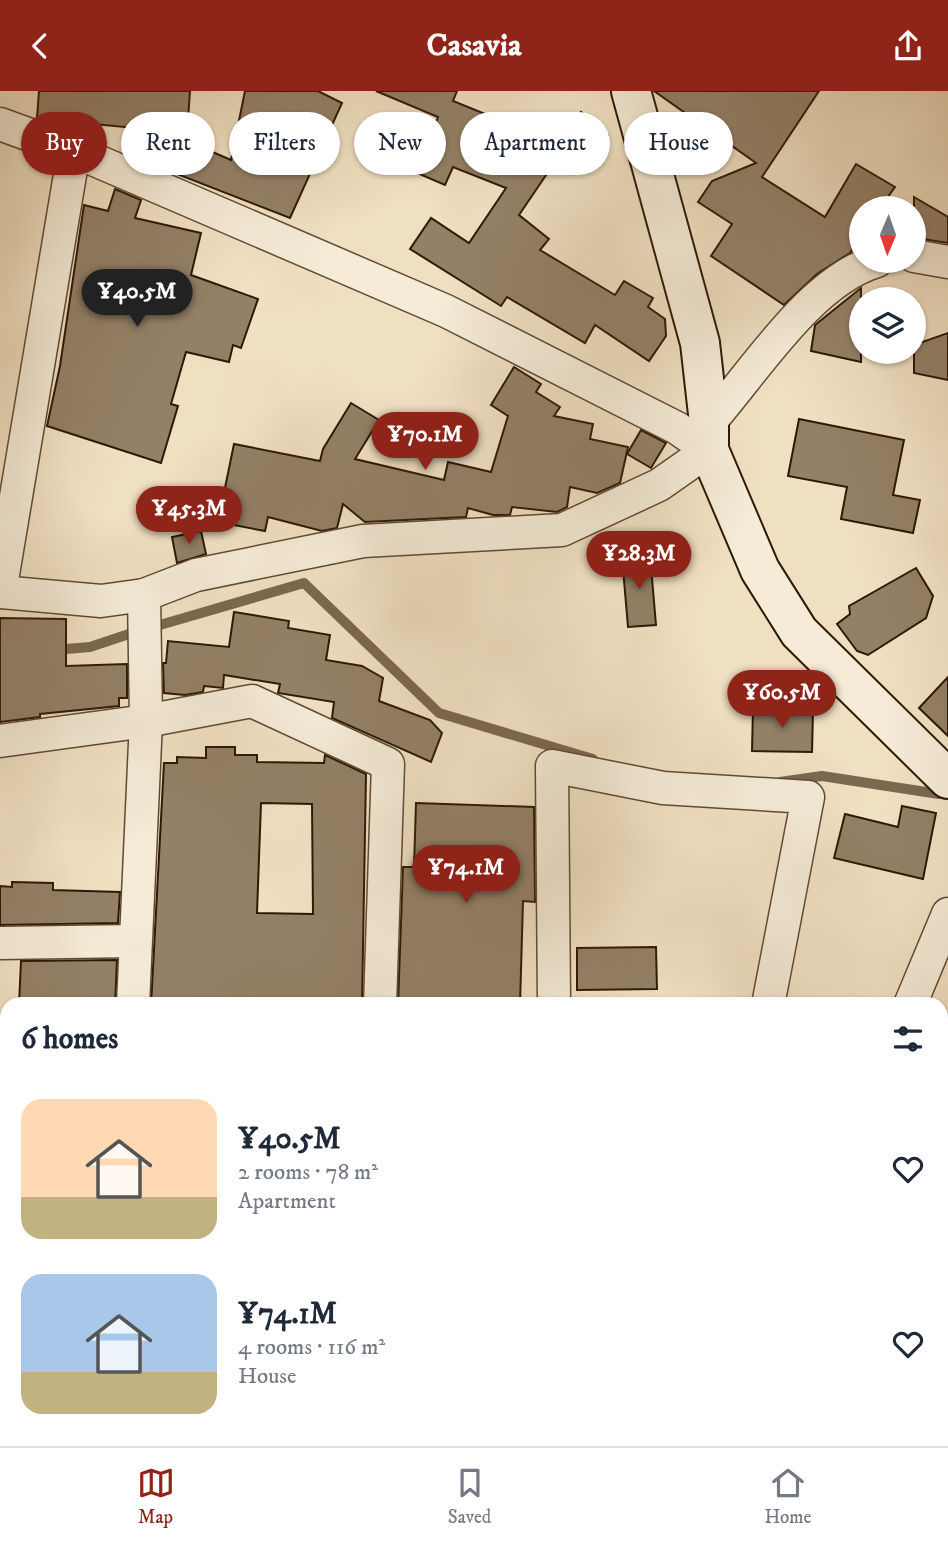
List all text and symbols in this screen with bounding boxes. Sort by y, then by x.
text: Casavia [427,26,521,66]
icon: back [21,27,59,65]
icon: share [889,27,927,65]
chip: Buy [21,112,107,175]
chip: Rent [121,112,215,175]
chip: Filters [229,112,340,175]
chip: New [354,112,446,175]
chip: Apartment [460,112,610,175]
chip: House [624,112,733,175]
north arrow [849,196,926,273]
map controls [849,196,926,364]
pin: ¥40.5M [80,269,194,329]
text: ¥40.5M [98,277,176,306]
button: layers [849,287,926,364]
pin: ¥70.1M [368,413,482,472]
text: ¥70.1M [388,420,462,449]
pin: ¥45.3M [132,487,246,546]
text: ¥45.3M [152,494,226,523]
pin: ¥28.3M [582,531,696,591]
text: ¥28.3M [602,539,676,568]
pin: ¥60.5M [725,671,839,730]
text: ¥60.5M [743,678,821,707]
pin: ¥74.1M [409,845,523,905]
text: ¥74.1M [428,853,504,882]
icon: filters [889,1020,927,1058]
text: 6 homes [21,1021,118,1058]
text: ¥40.5M [238,1121,341,1158]
icon: home [77,1127,161,1211]
icon: heart [889,1150,927,1188]
text: 2 rooms · 78 m² [238,1158,378,1187]
text: Apartment [238,1187,336,1216]
text: ¥74.1M [238,1296,337,1333]
icon: home [77,1302,161,1386]
icon: heart [889,1325,927,1363]
text: 4 rooms · 116 m² [238,1333,385,1362]
text: House [238,1362,296,1391]
tab: Map [137,1464,175,1529]
tab: Saved [448,1464,491,1529]
tab: Home [764,1464,811,1529]

